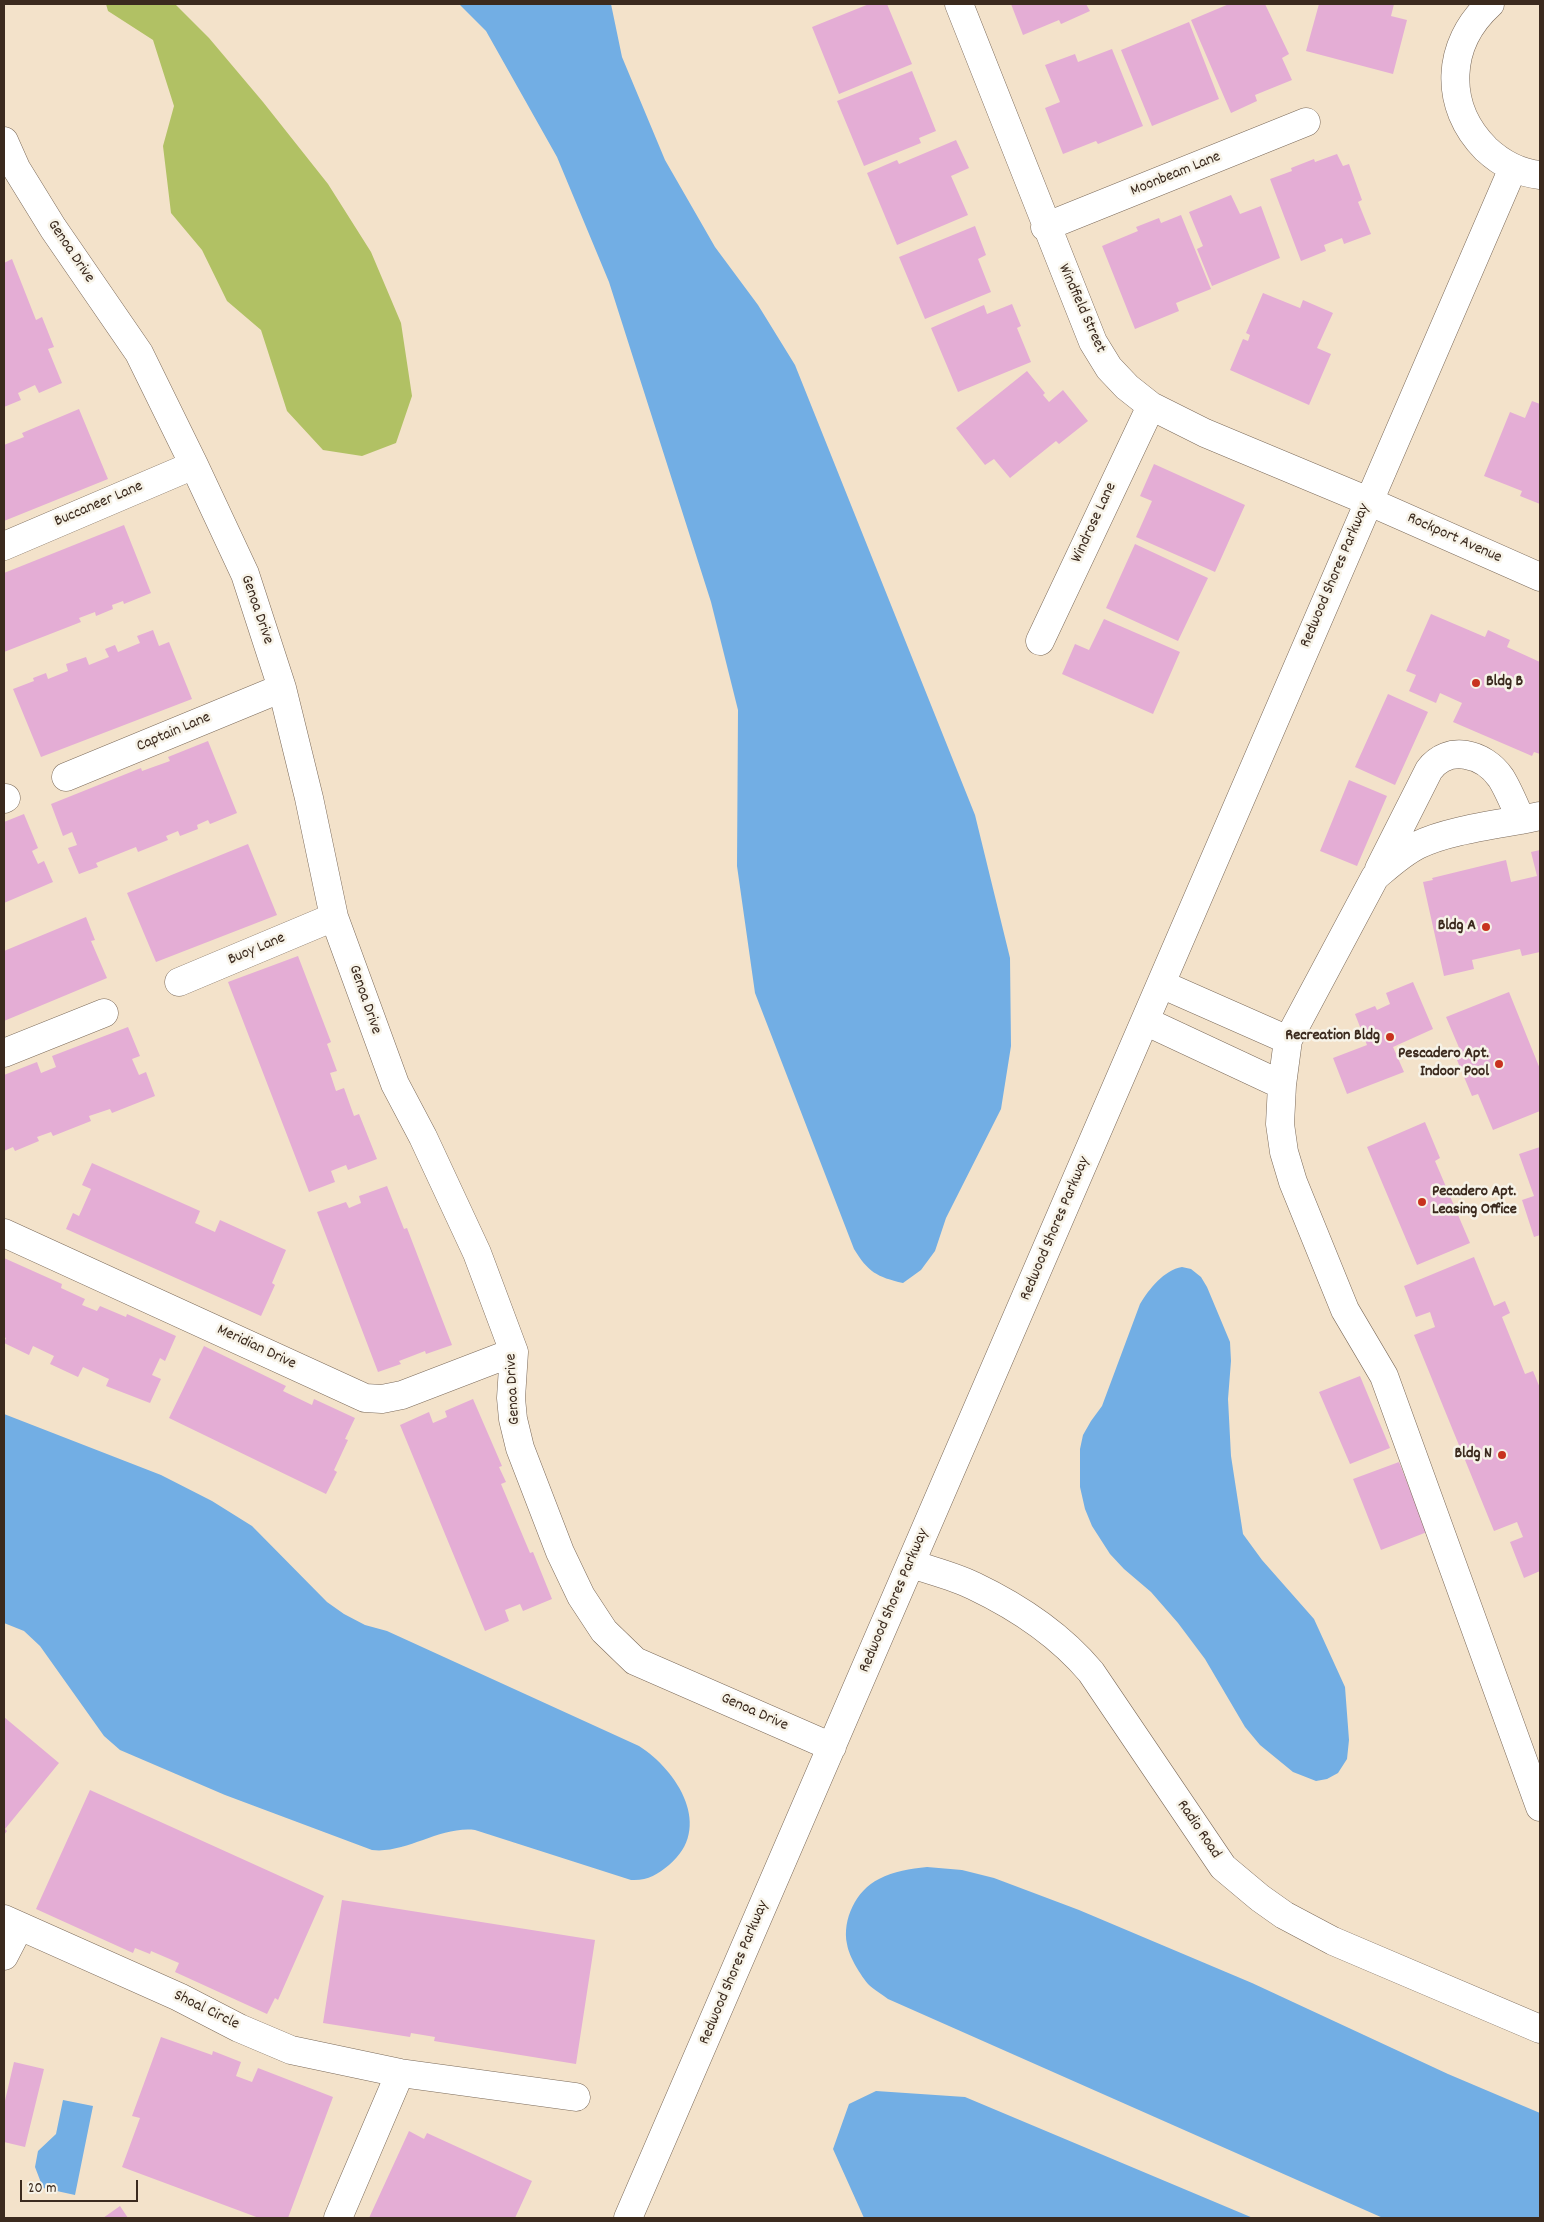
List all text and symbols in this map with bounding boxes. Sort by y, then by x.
street label: Moonbeam Lane [1128,148,1224,202]
street label: Genoa Drive [42,217,98,287]
street label: Windfield Street [1053,262,1109,356]
street label: Buccaneer Lane [52,478,146,532]
street label: Windrose Lane [1068,480,1122,566]
street label: Redwood Shores Parkway [1297,501,1375,651]
street label: Rockport Avenue [1404,510,1504,568]
street label: Genoa Drive [235,573,277,647]
place label: Bldg B [1486,673,1523,693]
marker: Bldg B [1470,677,1482,689]
street label: Captain Lane [134,709,214,757]
place label: Bldg A [1438,917,1476,937]
marker: Bldg A [1480,921,1492,933]
street label: Buoy Lane [226,929,288,971]
street label: Genoa Drive [343,963,385,1037]
place label: Recreation Bldg [1285,1027,1380,1047]
marker: Recreation Bldg [1384,1031,1396,1043]
place label: Pescadero Apt. Indoor Pool [1398,1045,1489,1083]
marker: Pescadero Apt. Indoor Pool [1493,1058,1505,1070]
street label: Redwood Shores Parkway [1017,1154,1095,1304]
place label: Pecadero Apt. Leasing Office [1432,1183,1517,1221]
marker: Pecadero Apt. Leasing Office [1416,1196,1428,1208]
street label: Meridian Drive [213,1321,299,1375]
street label: Genoa Drive [503,1353,525,1425]
place label: Bldg N [1455,1445,1492,1465]
marker: Bldg N [1496,1449,1508,1461]
street label: Redwood Shores Parkway [856,1526,934,1676]
street label: Genoa Drive [717,1690,791,1736]
street label: Radio Road [1171,1797,1225,1863]
street label: Redwood Shores Parkway [696,1898,774,2048]
street label: Shoal Circle [170,1987,242,2035]
scale bar [22,2170,140,2202]
text: 20 m [28,2178,56,2200]

